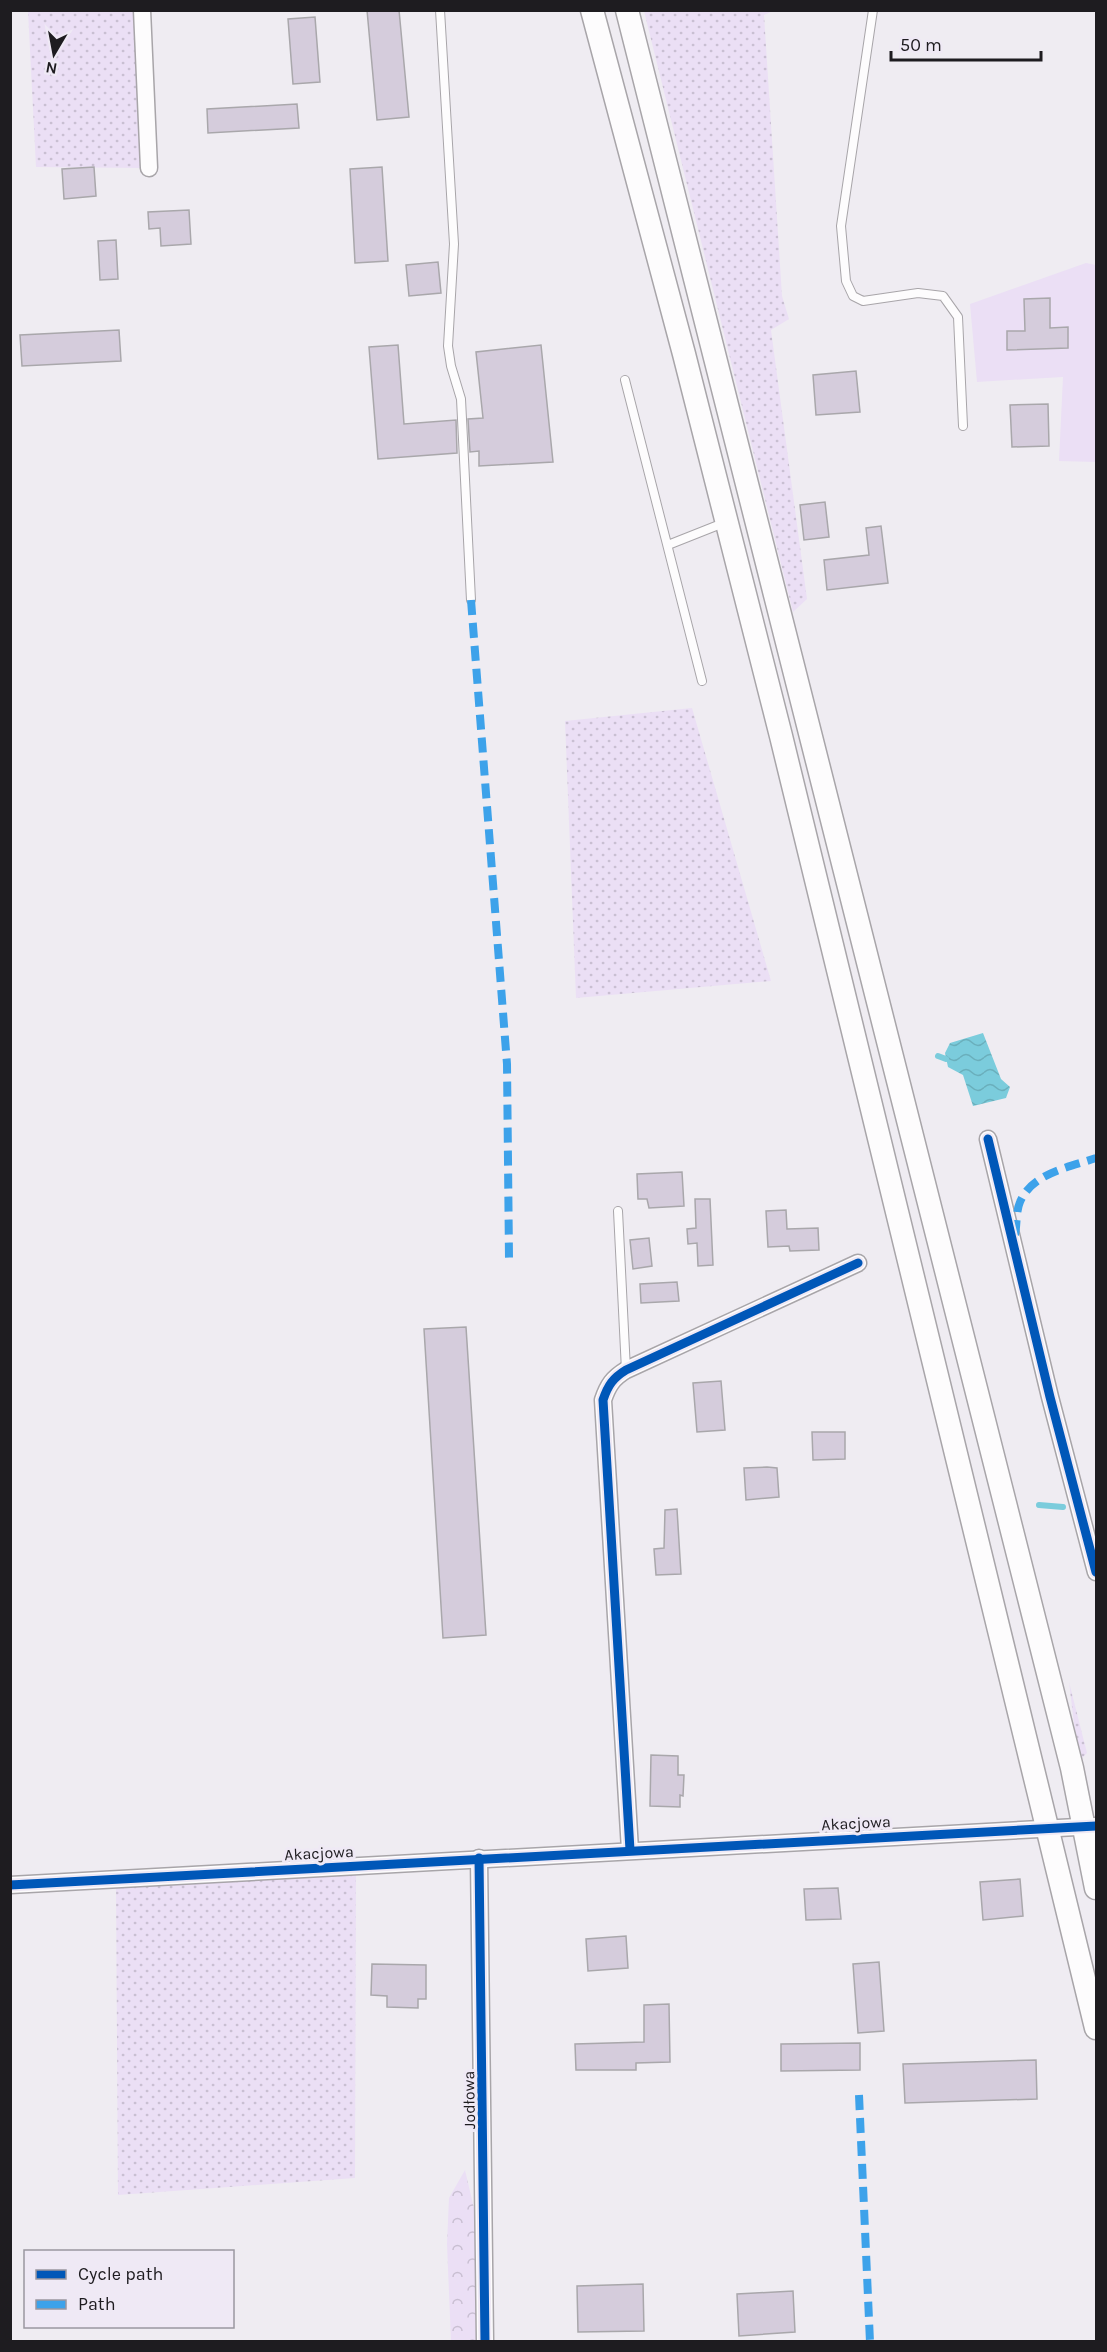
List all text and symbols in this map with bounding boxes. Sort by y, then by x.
north arrow [24,24,84,84]
scale bar [891,24,1041,62]
text: 50 m [900,34,942,56]
text: N [44,58,59,79]
street label: Akacjowa [821,1812,891,1834]
street label: Akacjowa [284,1842,354,1864]
street label: Jodłowa [459,2071,479,2129]
legend [24,2250,234,2328]
text: Cycle path [78,2263,163,2285]
text: Path [78,2293,116,2315]

